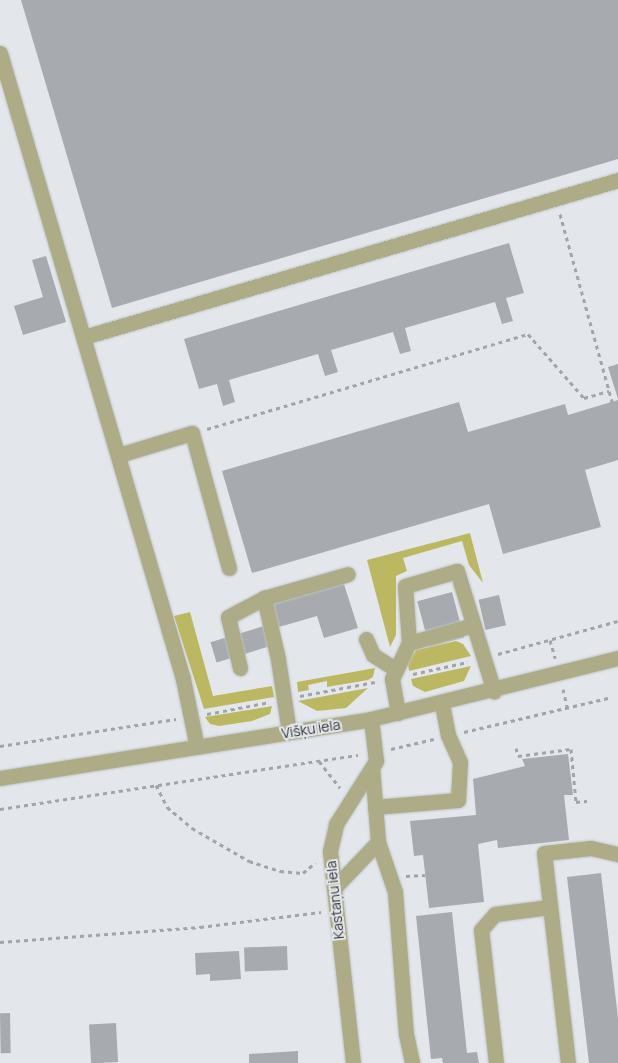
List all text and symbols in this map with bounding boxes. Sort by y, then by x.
street label: Višķu iela [280,716,342,742]
street label: Kastaņu iela [323,860,347,940]

